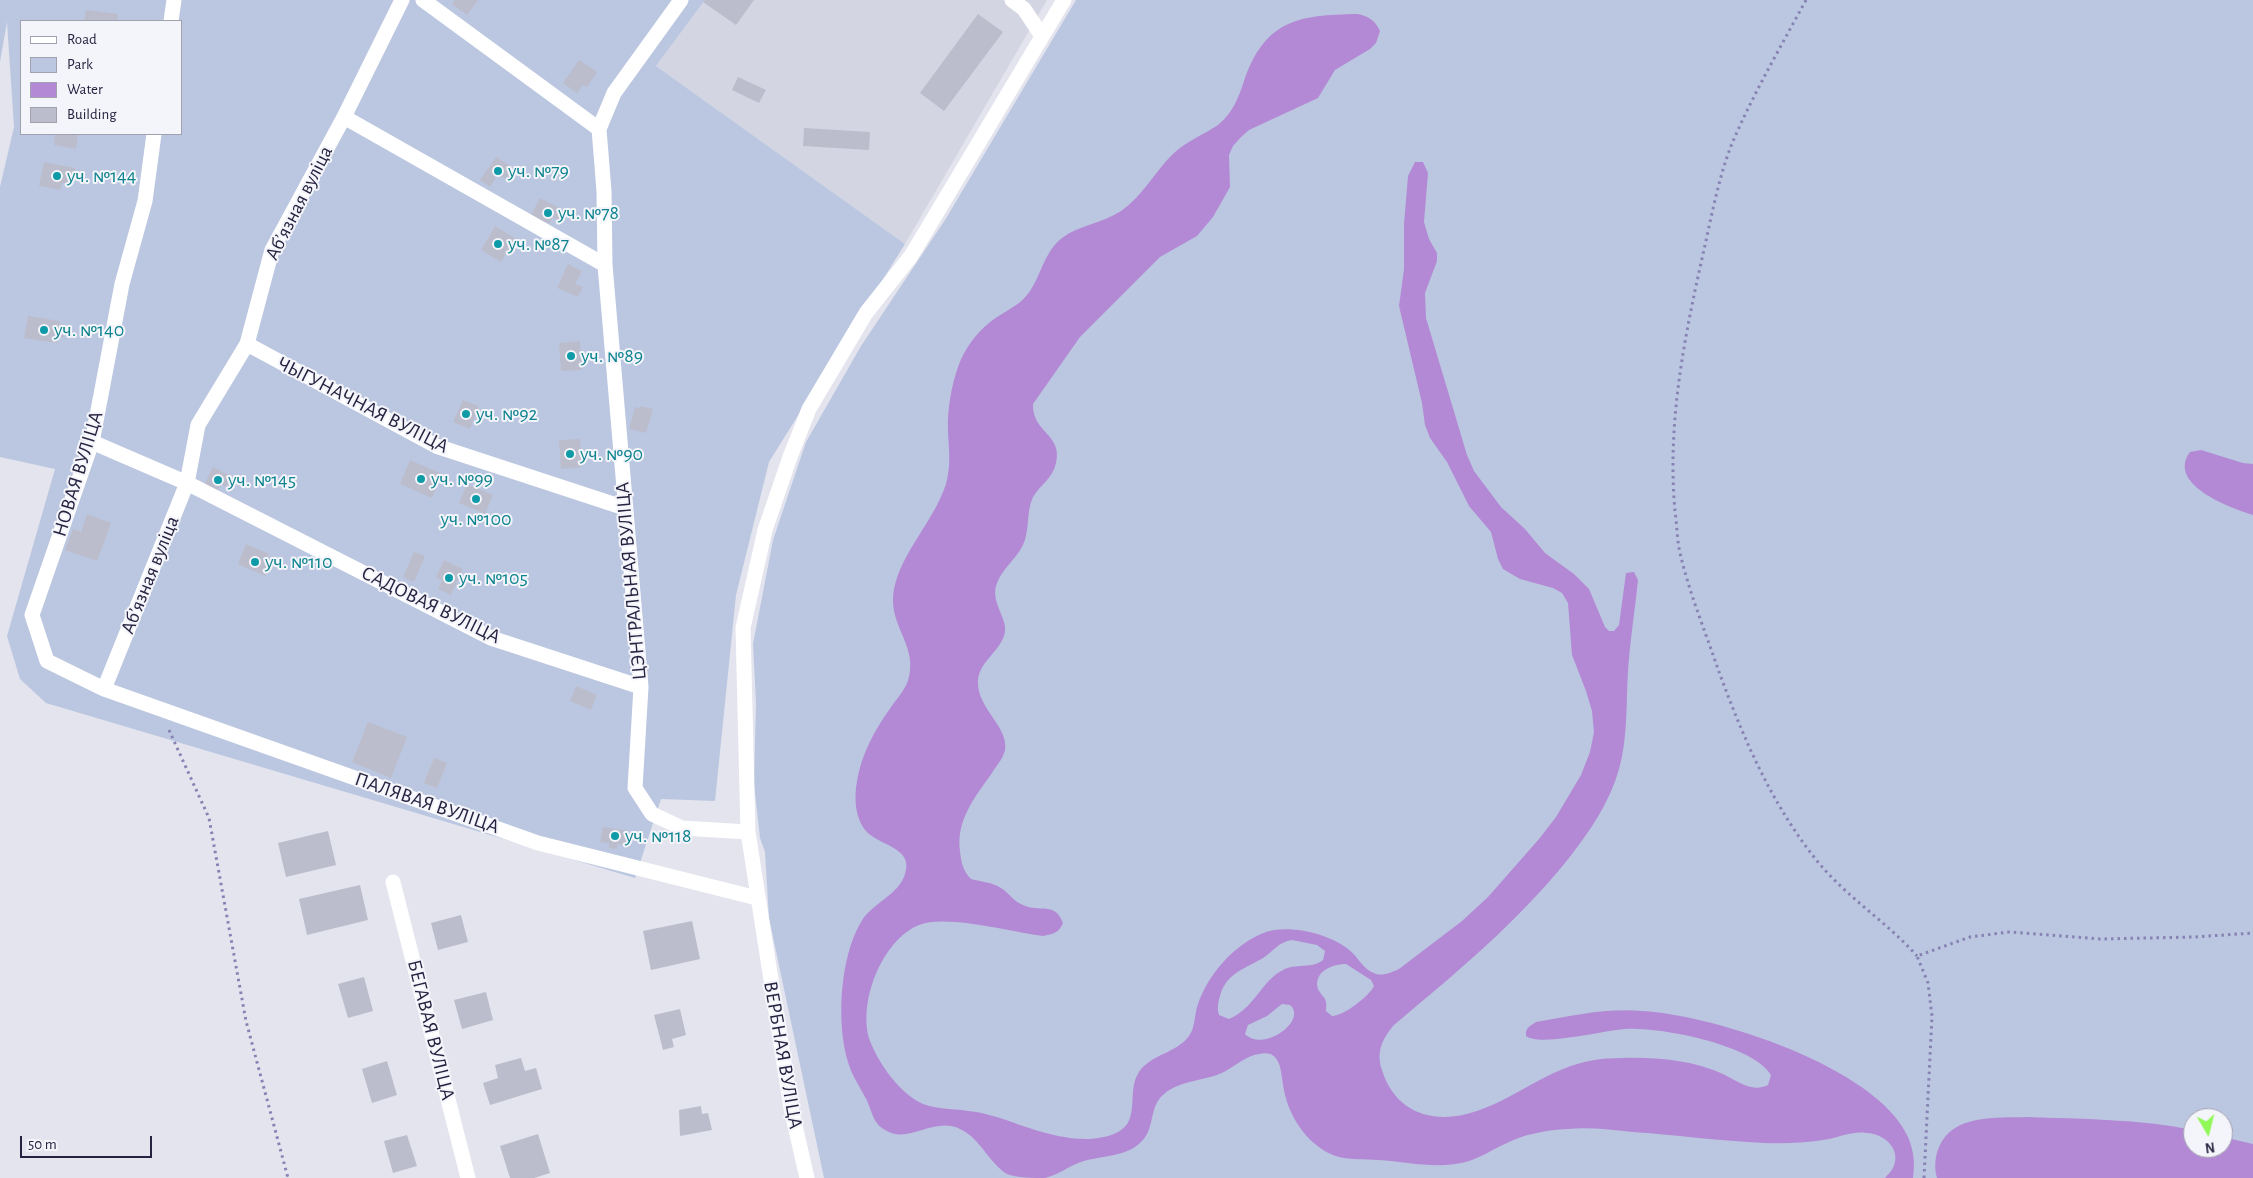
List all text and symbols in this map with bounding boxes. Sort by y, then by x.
legend [20,20,182,135]
text: Road [67,32,97,47]
text: Park [67,57,93,72]
text: Water [67,82,103,97]
text: Building [67,107,117,122]
street label: Абʼязная вуліца [260,142,338,264]
place label: уч. №79 [508,159,569,183]
place label: уч. №144 [67,164,136,188]
marker: уч. №79 [492,165,504,177]
marker: уч. №144 [51,170,63,182]
place label: уч. №78 [558,201,619,225]
marker: уч. №78 [542,207,554,219]
place label: уч. №87 [508,232,569,256]
marker: уч. №87 [492,238,504,250]
place label: уч. №140 [54,318,124,342]
marker: уч. №140 [38,324,50,336]
place label: уч. №89 [581,344,643,368]
marker: уч. №89 [565,350,577,362]
street label: ЧЫГУНАЧНАЯ ВУЛІЦА [273,351,453,459]
place label: уч. №92 [476,402,538,426]
street label: НОВАЯ ВУЛІЦА [47,408,109,540]
marker: уч. №92 [460,408,472,420]
place label: уч. №90 [580,442,643,466]
marker: уч. №90 [564,448,576,460]
place label: уч. №99 [431,467,493,491]
place label: уч. №145 [228,468,296,492]
marker: уч. №99 [415,473,427,485]
marker: уч. №145 [212,474,224,486]
street label: ЦЭНТРАЛЬНАЯ ВУЛІЦА [610,481,652,681]
marker: уч. №100 [470,493,482,505]
place label: уч. №100 [440,507,512,531]
street label: Абʼязная вуліца [115,513,185,637]
place label: уч. №110 [265,550,332,574]
marker: уч. №110 [249,556,261,568]
street label: САДОВАЯ ВУЛІЦА [357,561,505,649]
place label: уч. №105 [459,566,528,590]
marker: уч. №105 [443,572,455,584]
street label: ПАЛЯВАЯ ВУЛІЦА [352,767,502,839]
place label: уч. №118 [625,824,691,848]
marker: уч. №118 [609,830,621,842]
street label: БЕГАВАЯ ВУЛІЦА [402,957,460,1103]
street label: ВЕРБНАЯ ВУЛІЦА [758,979,808,1131]
north arrow [2183,1108,2233,1158]
scale bar [22,1126,155,1158]
text: 50 m [28,1137,57,1152]
text: N [2204,1139,2216,1154]

